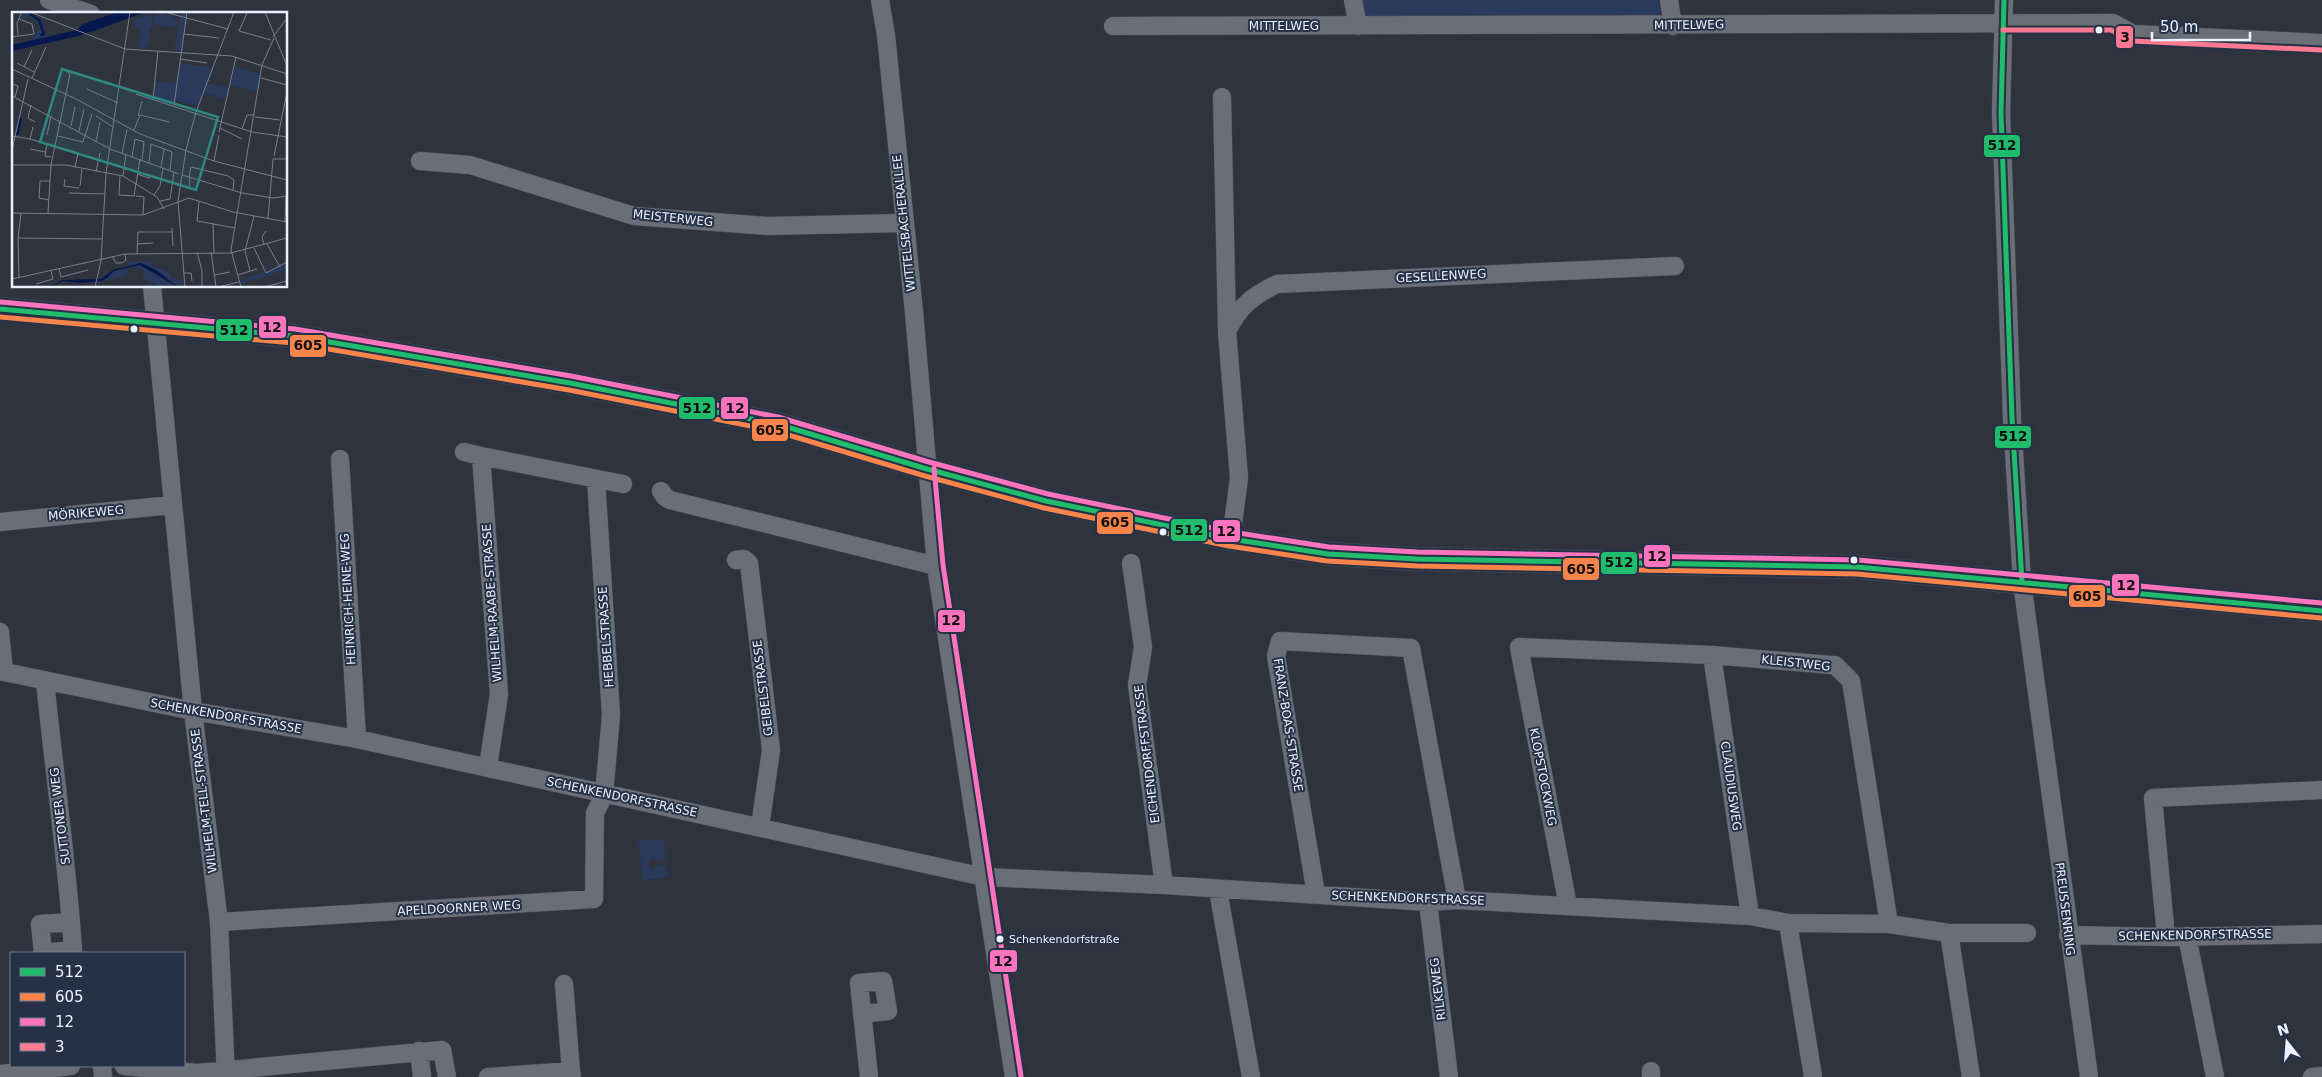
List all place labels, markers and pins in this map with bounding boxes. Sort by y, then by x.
unlabelled marker [2094,25,2104,35]
unlabelled marker [129,324,139,334]
unlabelled marker [1158,527,1168,537]
unlabelled marker [1849,555,1859,565]
place label: Schenkendorfstraße [1009,933,1120,946]
marker: Schenkendorfstraße [995,934,1005,944]

